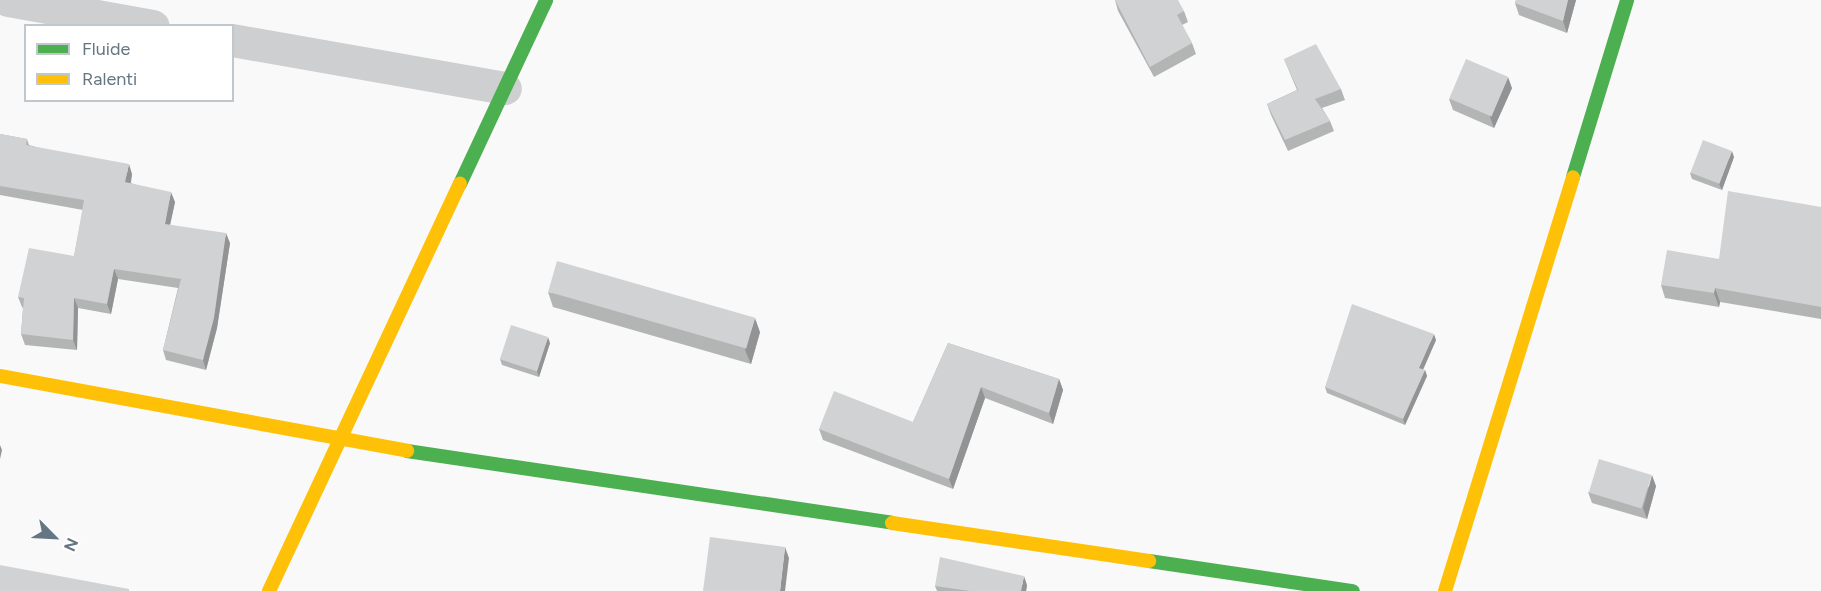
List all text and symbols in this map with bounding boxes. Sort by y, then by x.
legend [24,24,234,102]
text: Fluide [82,38,130,60]
text: Ralenti [82,68,137,90]
north arrow [24,507,84,567]
text: N [60,535,82,554]

